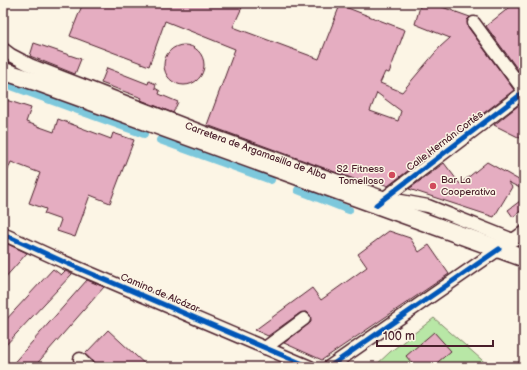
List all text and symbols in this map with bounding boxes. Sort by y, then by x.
street label: Calle Hernán Cortés [404,108,486,174]
street label: Carretera de Argamasilla de Alba [183,120,328,182]
place label: S2 Fitness Tomelloso [337,163,384,187]
marker: S2 Fitness Tomelloso [387,170,397,180]
place label: Bar La Cooperativa [441,174,496,198]
marker: Bar La Cooperativa [428,181,438,191]
street label: Camino de Alcázar [119,271,202,315]
scale bar [377,322,493,348]
text: 100 m [383,329,415,344]

